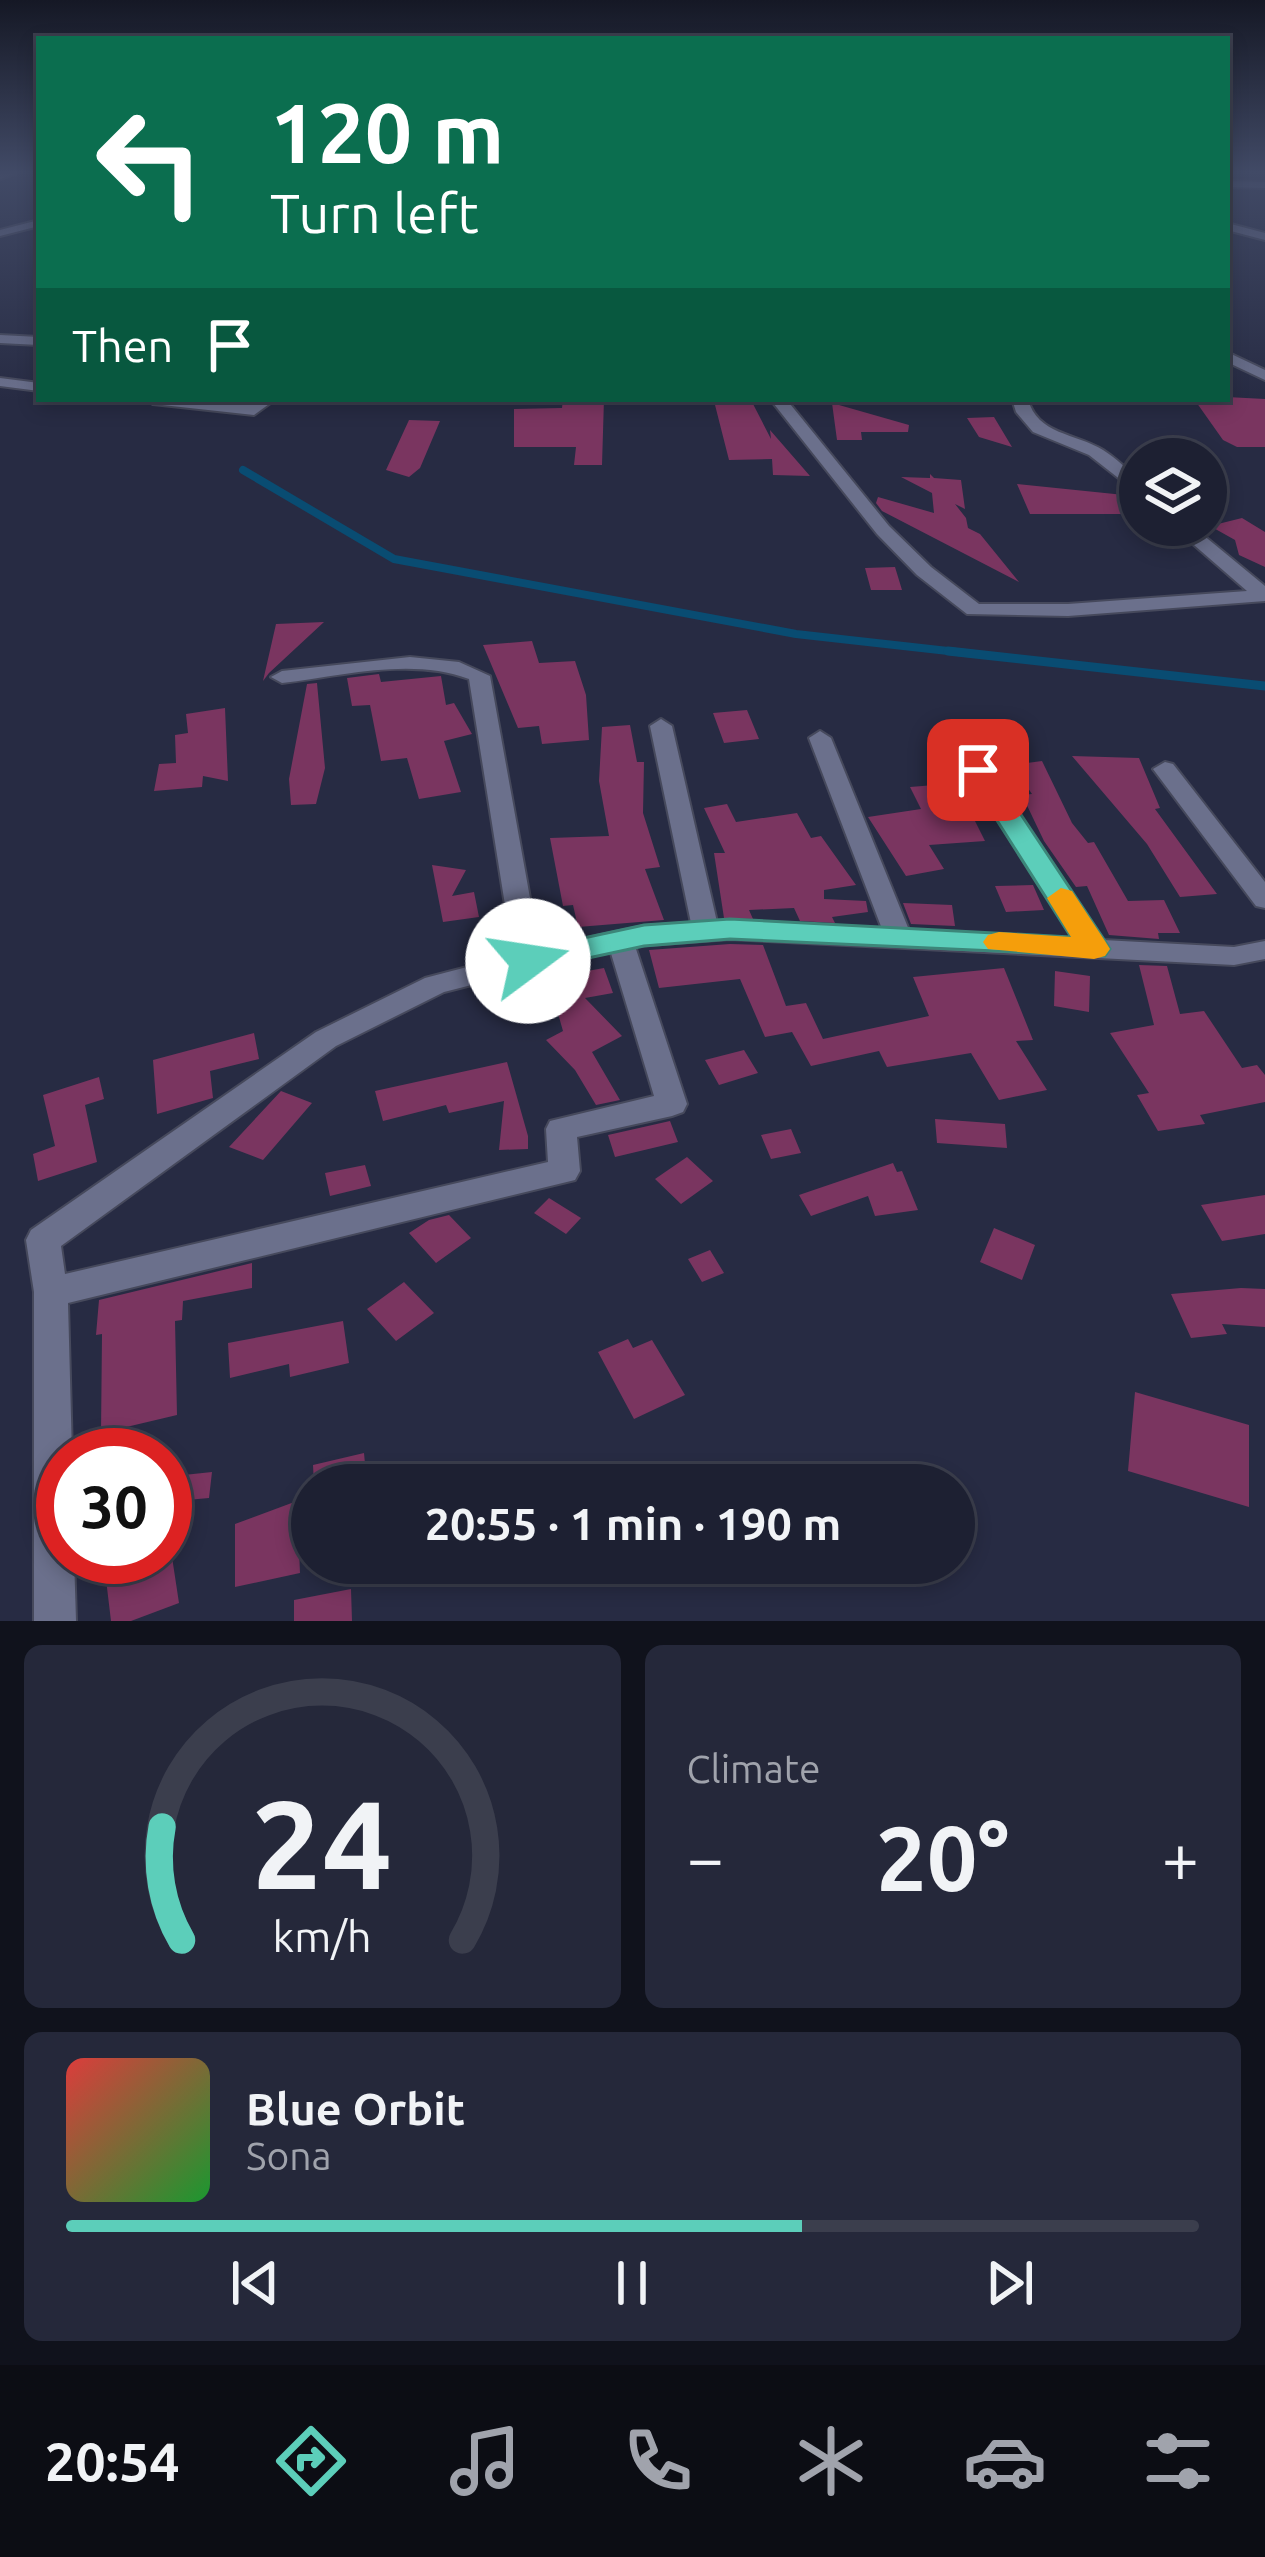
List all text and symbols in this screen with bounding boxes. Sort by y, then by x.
icon: left [72,84,228,240]
text: 120 m [270,85,504,179]
text: Turn left [270,183,479,243]
icon: arrive [197,312,263,378]
text: Then [72,320,173,371]
map controls [1119,438,1227,546]
button: layers [1119,438,1227,546]
pin [927,719,1029,821]
icon: arrive [945,737,1011,803]
position arrow [465,898,591,1024]
speed limit sign: 30 [36,1428,192,1584]
text: 20:55 · 1 min · 190 m [425,1498,841,1549]
text: Climate [687,1747,821,1790]
text: 24 [252,1773,393,1913]
text: 20° [876,1807,1009,1908]
text: − [687,1820,724,1894]
text: + [1162,1820,1199,1894]
text: km/h [273,1911,372,1959]
text: Blue Orbit [246,2083,465,2134]
text: Sona [246,2134,332,2177]
icon: previous [222,2250,288,2316]
icon: pause [599,2250,665,2316]
icon: next [977,2250,1043,2316]
icon: directions [269,2419,353,2503]
icon: music [443,2419,527,2503]
icon: phone [616,2419,700,2503]
icon: climate [789,2419,873,2503]
icon: car [963,2419,1047,2503]
icon: filters [1136,2419,1220,2503]
text: 20:54 [45,2431,180,2491]

